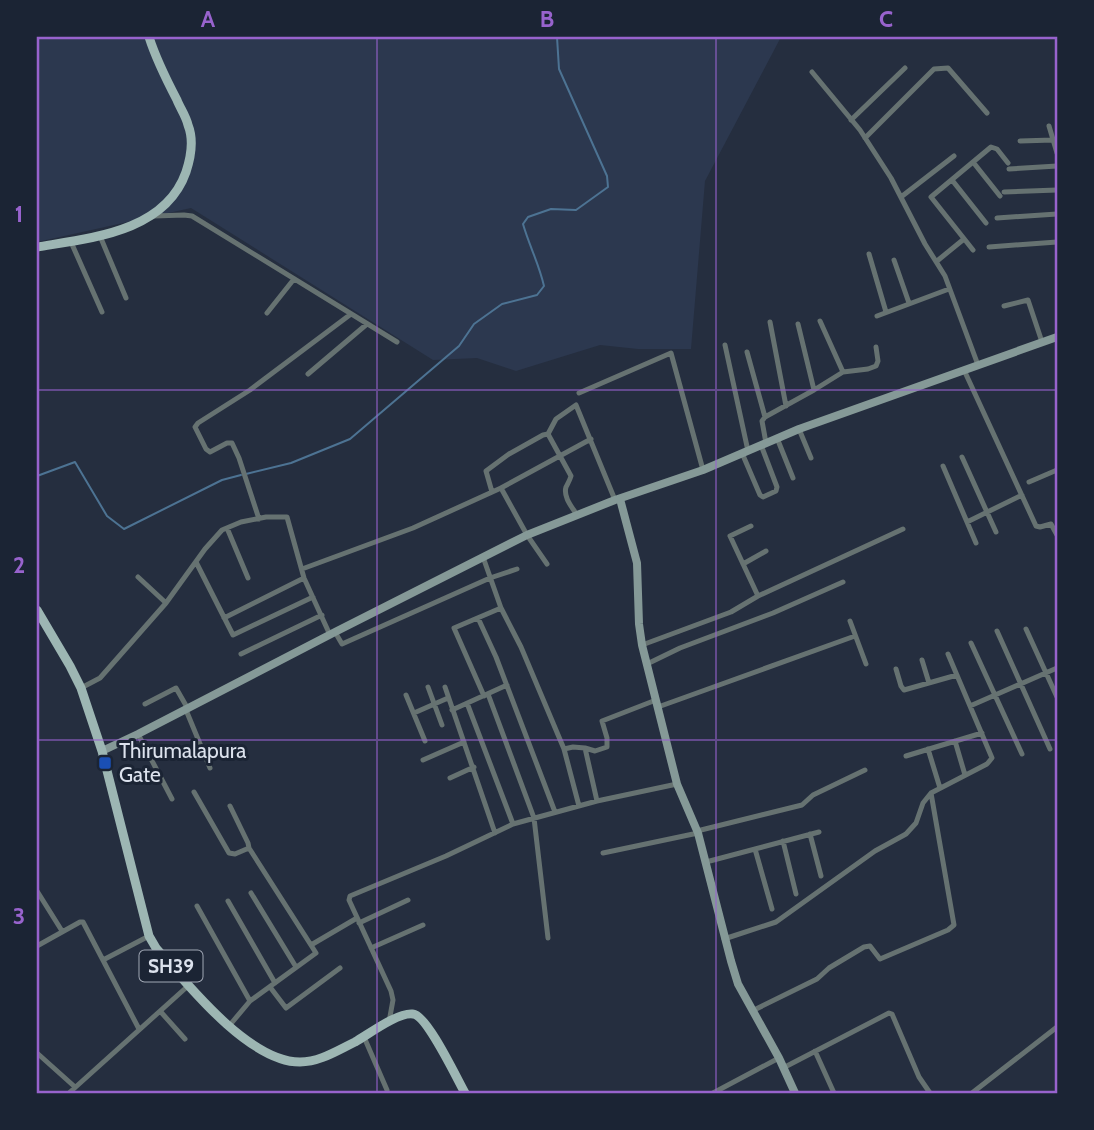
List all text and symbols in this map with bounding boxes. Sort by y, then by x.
text: A [201,5,216,33]
text: B [540,5,554,33]
text: C [879,5,893,33]
text: 1 [15,200,23,228]
text: 2 [13,551,25,579]
place label: Thirumalapura Gate [119,738,246,787]
marker: Thirumalapura Gate [97,755,113,771]
text: 3 [13,902,25,930]
road number: SH39 [140,950,202,982]

